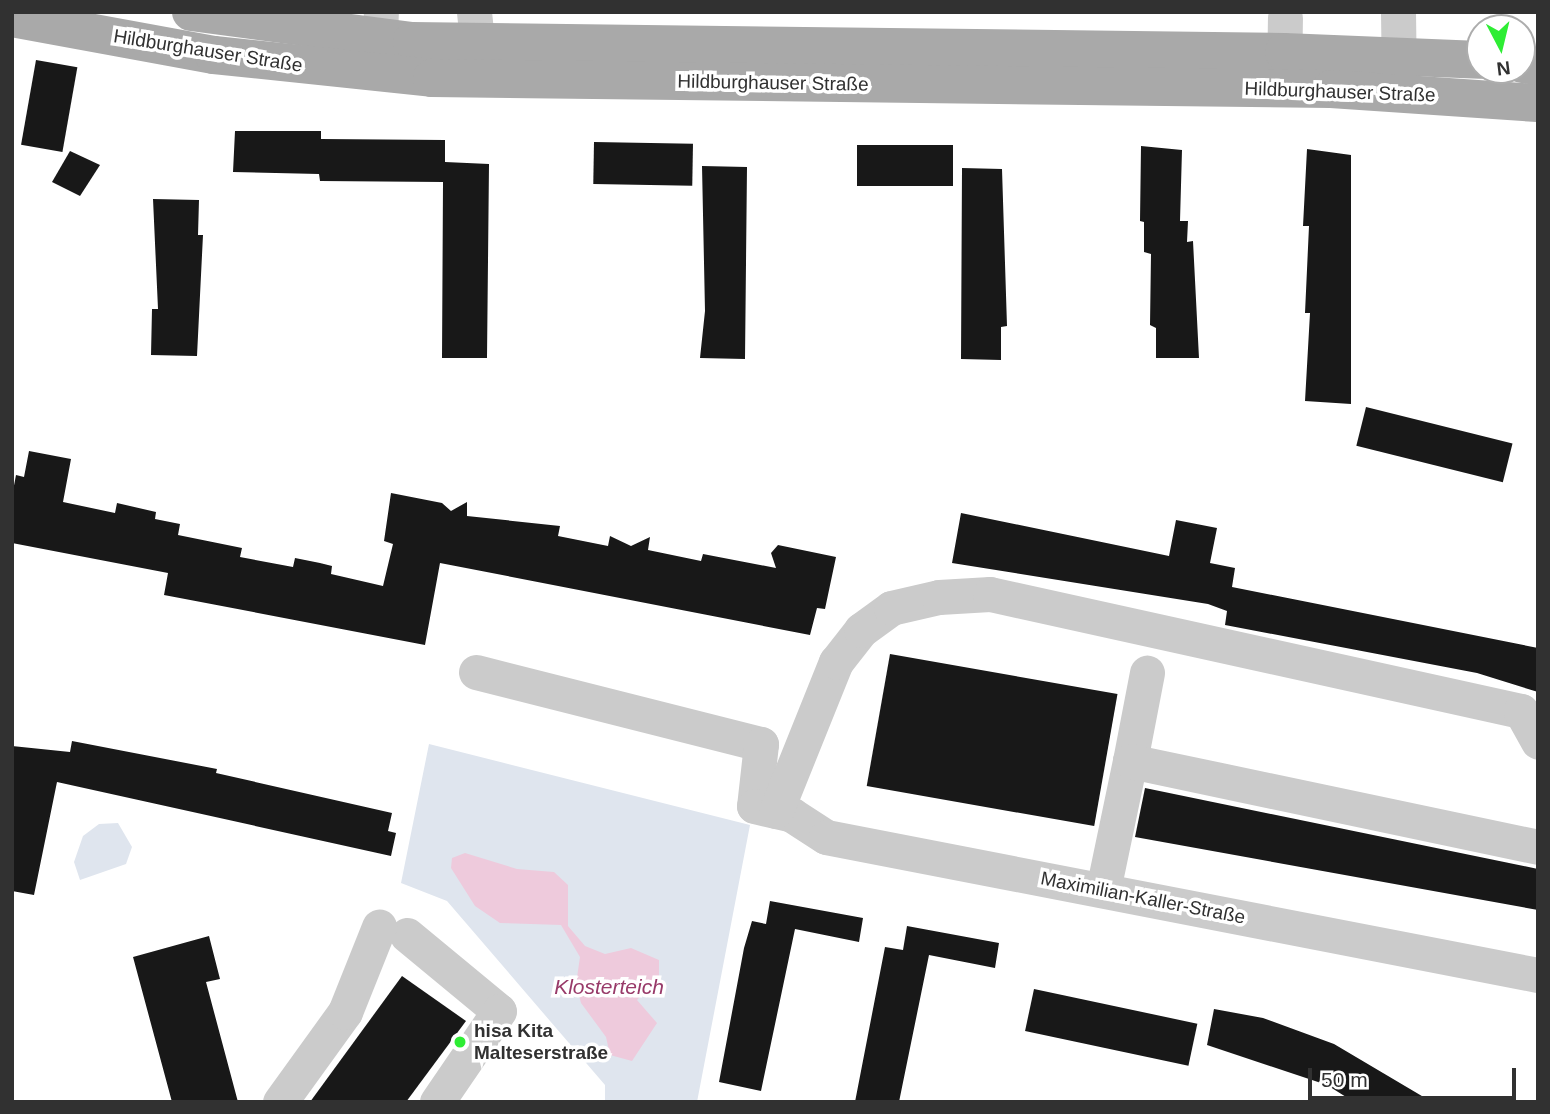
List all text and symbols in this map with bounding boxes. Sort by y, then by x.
north arrow [1466,14,1536,84]
street label: Hildburghauser Straße [112,25,304,77]
text: N [1495,57,1511,80]
street label: Hildburghauser Straße [677,70,869,96]
street label: Hildburghauser Straße [1244,77,1436,107]
street label: Maximilian-Kaller-Straße [1039,867,1247,929]
water label: Klosterteich [554,974,664,1000]
place label: hisa Kita Malteserstraße [474,1020,608,1064]
marker: hisa Kita Malteserstraße [452,1034,468,1050]
scale bar [1312,1054,1520,1098]
text: 50 m [1321,1068,1368,1091]

